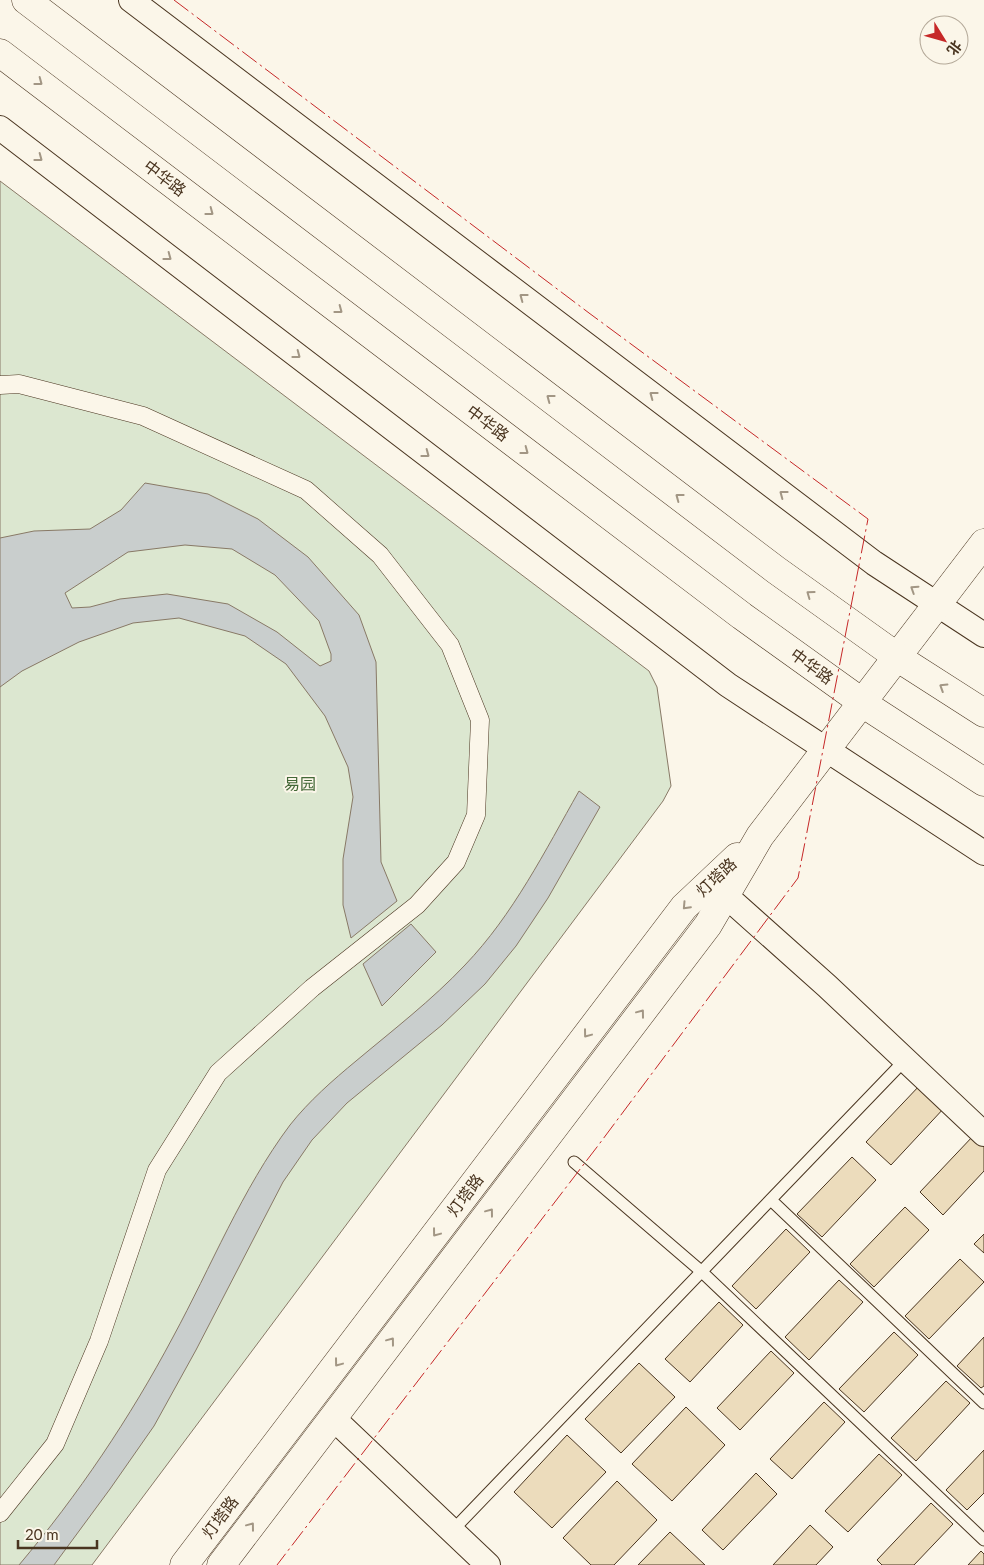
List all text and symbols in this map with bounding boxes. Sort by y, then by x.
north arrow [919,15,969,65]
text: 北 [944,37,966,59]
one-way arrow [33,76,43,85]
one-way arrow [33,152,43,161]
street label: 中华路 [140,156,190,200]
one-way arrow [204,206,214,215]
one-way arrow [162,251,171,259]
one-way arrow [520,294,529,303]
one-way arrow [333,305,342,313]
one-way arrow [291,350,300,358]
one-way arrow [650,393,659,401]
one-way arrow [547,396,556,404]
street label: 中华路 [463,401,513,445]
one-way arrow [519,445,529,454]
one-way arrow [420,448,430,457]
one-way arrow [779,490,788,499]
one-way arrow [676,494,685,502]
one-way arrow [910,586,920,595]
one-way arrow [806,591,815,600]
street label: 中华路 [787,644,837,687]
one-way arrow [939,684,948,693]
park label: 易园 [284,774,316,793]
street label: 灯塔路 [692,853,740,900]
one-way arrow [683,900,692,909]
one-way arrow [635,1009,644,1019]
one-way arrow [585,1028,593,1037]
street label: 灯塔路 [443,1170,487,1220]
one-way arrow [484,1208,493,1218]
one-way arrow [433,1227,442,1237]
one-way arrow [386,1338,394,1347]
one-way arrow [335,1357,343,1366]
street label: 灯塔路 [198,1492,242,1542]
scale bar [18,1518,96,1550]
one-way arrow [245,1522,254,1532]
text: 20 m [25,1525,59,1543]

